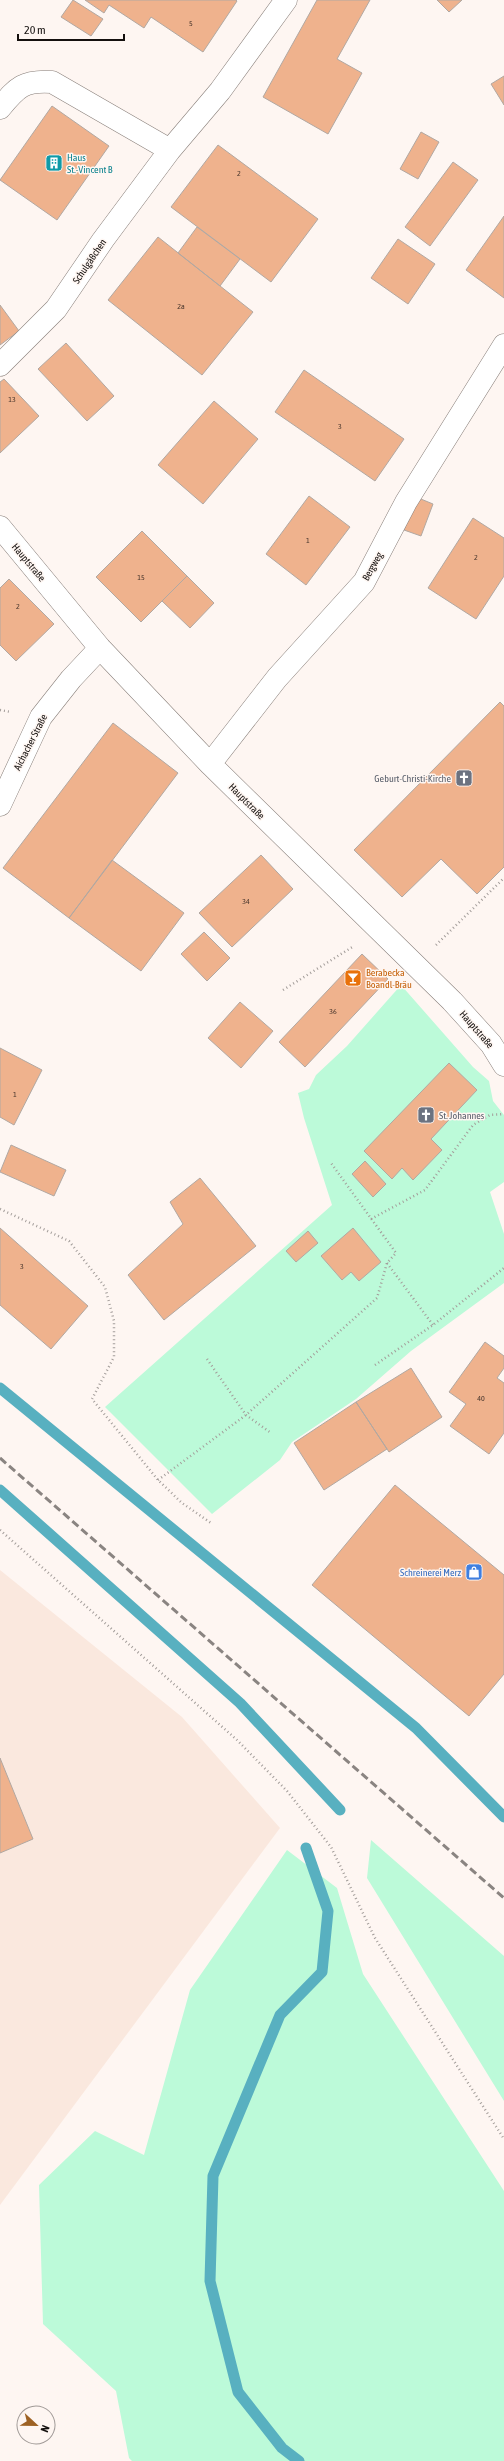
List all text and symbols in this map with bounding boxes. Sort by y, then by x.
scale bar [18,16,124,42]
house number: 5 [189,19,193,28]
text: 20 m [24,23,46,37]
place label: Haus St.-Vincent B [67,152,113,175]
building icon: Haus St.-Vincent B [44,153,64,173]
house number: 2 [237,169,241,178]
street label: Schulgäßchen [70,237,108,286]
house number: 2a [177,302,185,311]
house number: 13 [8,395,16,404]
house number: 3 [338,422,342,431]
house number: 1 [306,536,310,545]
street label: Hauptstraße [10,541,48,584]
street label: Bergweg [360,549,385,582]
house number: 2 [474,553,478,562]
house number: 15 [137,573,145,582]
house number: 2 [16,602,20,611]
street label: Aichacher Straße [12,712,50,772]
church icon: Geburt-Christi-Kirche [454,768,474,788]
place label: Geburt-Christi-Kirche [374,773,451,784]
street label: Hauptstraße [227,781,267,822]
house number: 34 [242,897,250,906]
place label: Berabecka Boandl-Bräu [366,967,412,990]
bar icon: Berabecka Boandl-Bräu [343,968,363,988]
house number: 36 [329,1007,337,1016]
street label: Hauptstraße [457,1008,496,1051]
house number: 1 [13,1090,17,1099]
church icon: St. Johannes [416,1105,436,1125]
place label: St. Johannes [439,1110,485,1121]
house number: 3 [20,1262,24,1271]
house number: 40 [477,1394,485,1403]
shop icon: Schreinerei Merz [464,1562,484,1582]
place label: Schreinerei Merz [400,1567,461,1578]
north arrow [16,2405,56,2445]
text: N [38,2423,52,2434]

